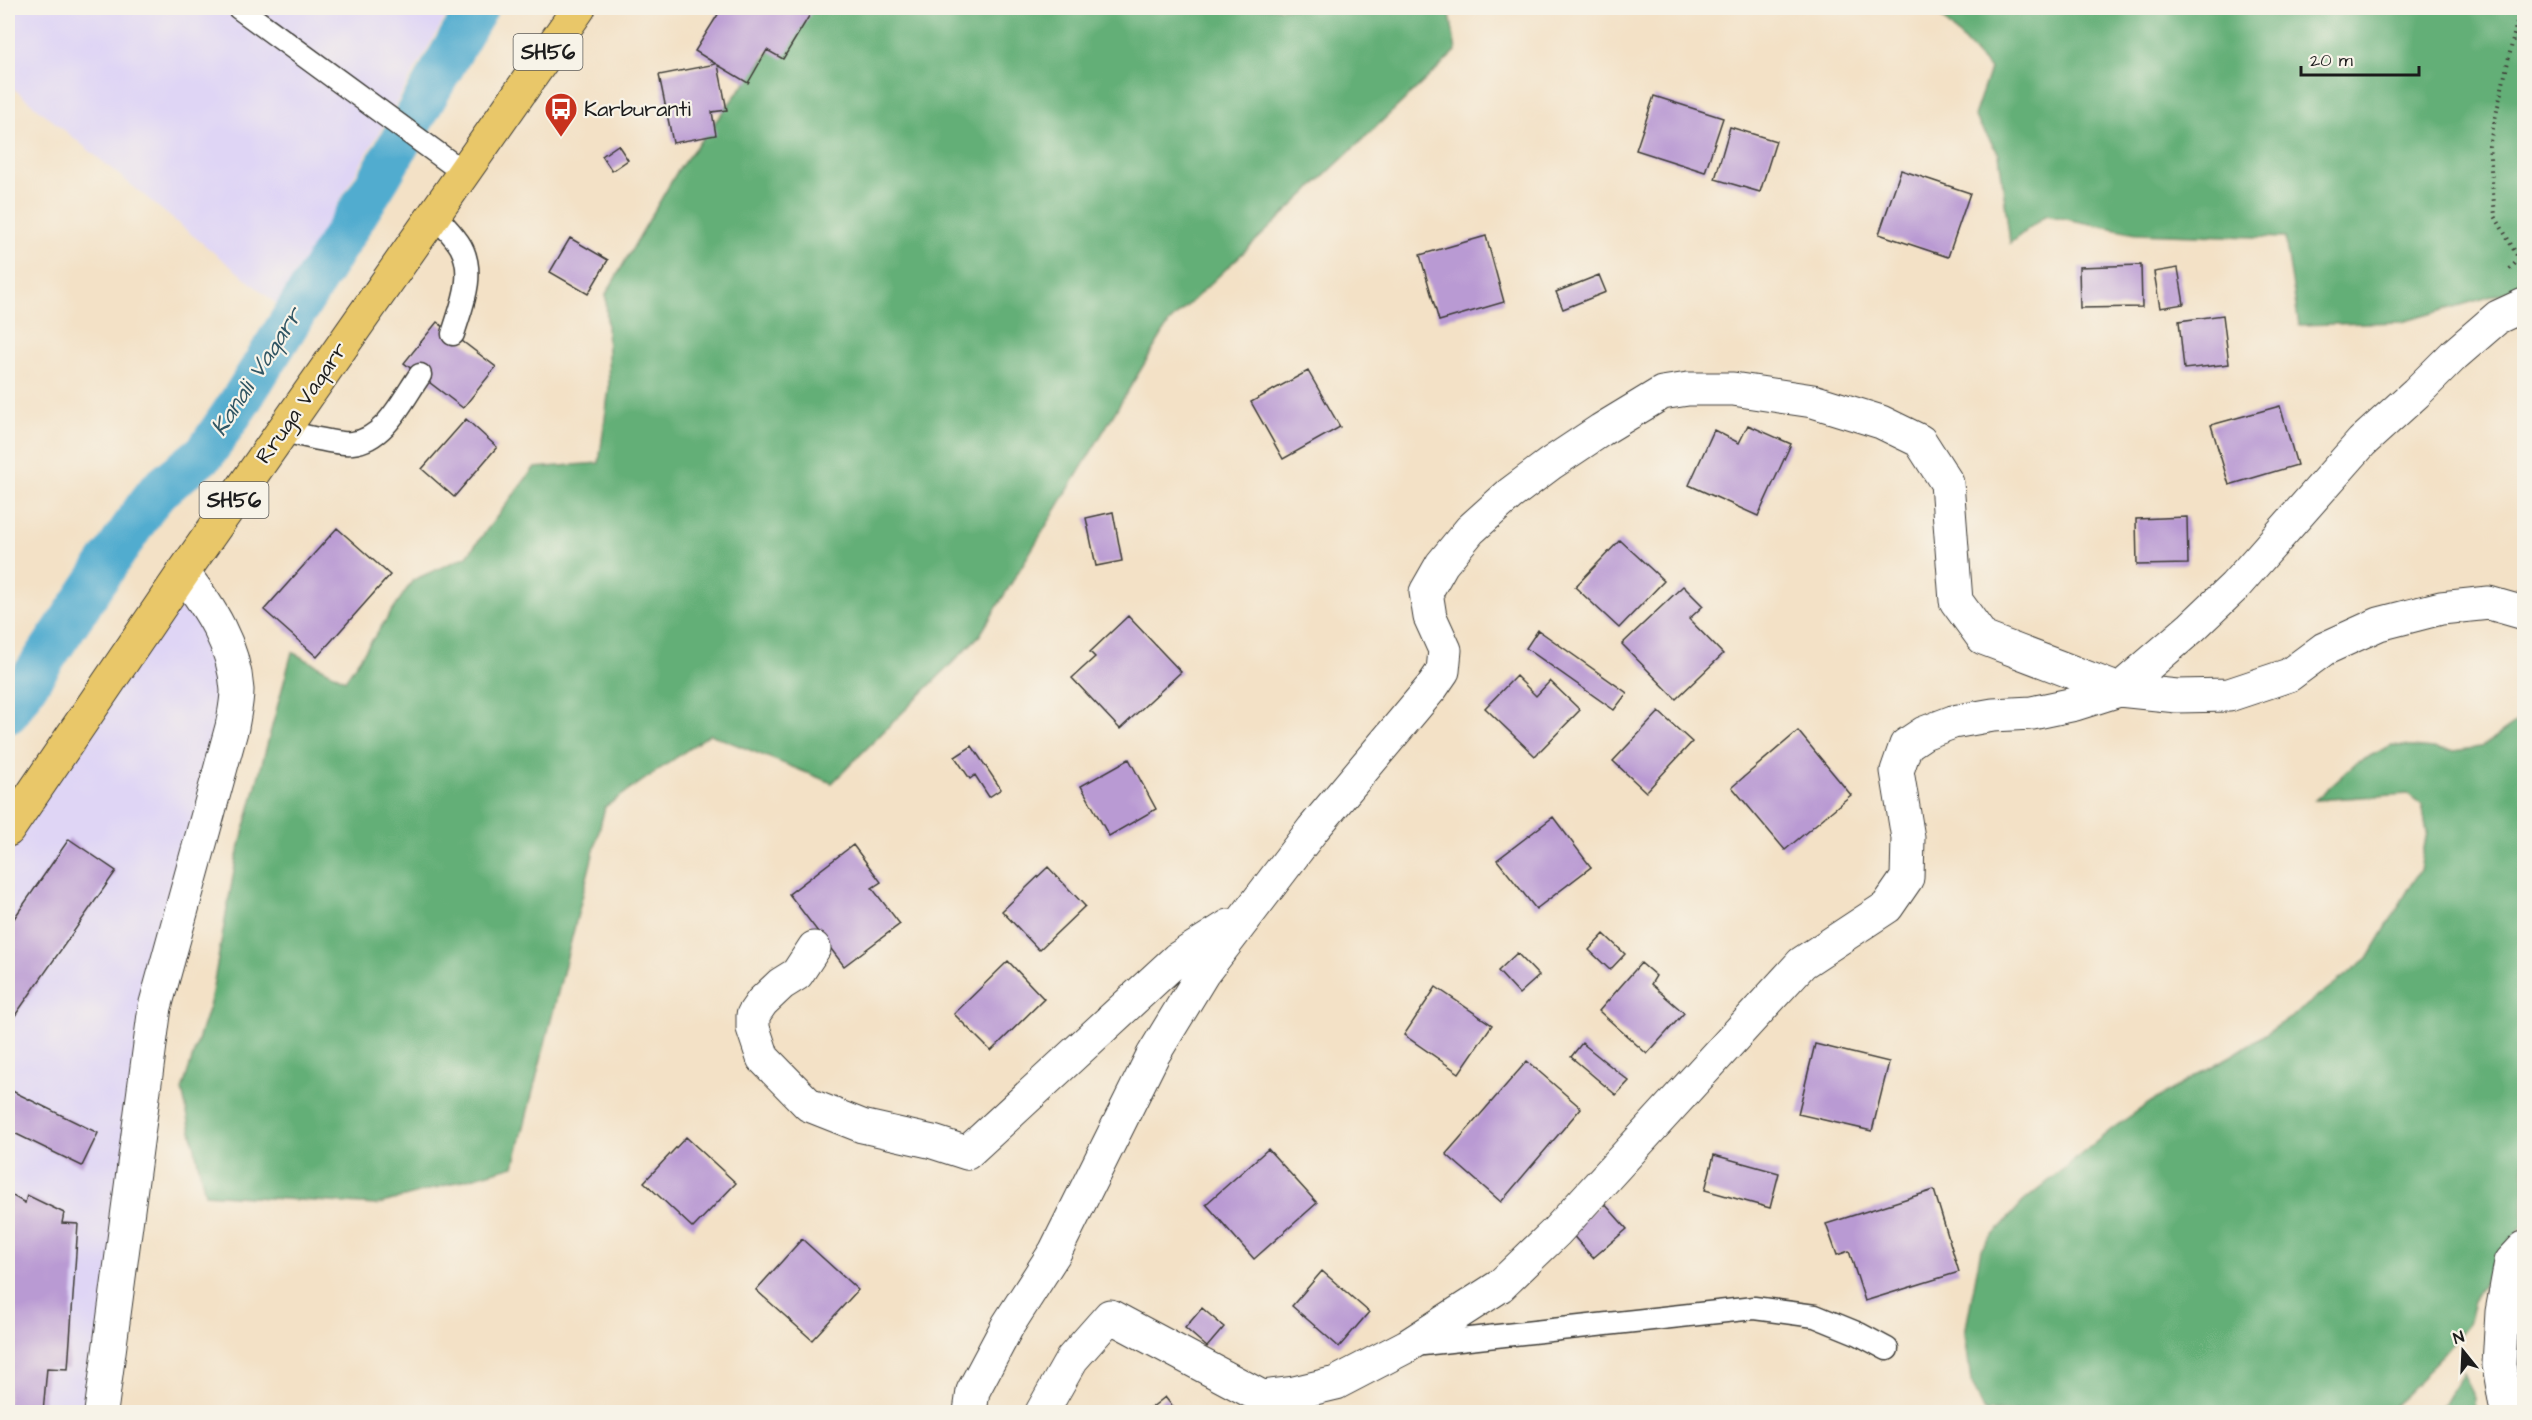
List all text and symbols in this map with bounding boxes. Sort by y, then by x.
road number: SH56 [514,34,582,70]
scale bar [2301,39,2420,77]
text: 20 m [2310,48,2353,73]
bus stop icon: Karburanti [543,91,579,138]
place label: Karburanti [584,94,691,125]
water label: Kanali Vaqarr [203,299,313,443]
street label: Rruga Vaqarr [249,336,356,471]
road number: SH56 [200,482,268,518]
north arrow [2433,1321,2493,1381]
text: N [2451,1326,2467,1350]

